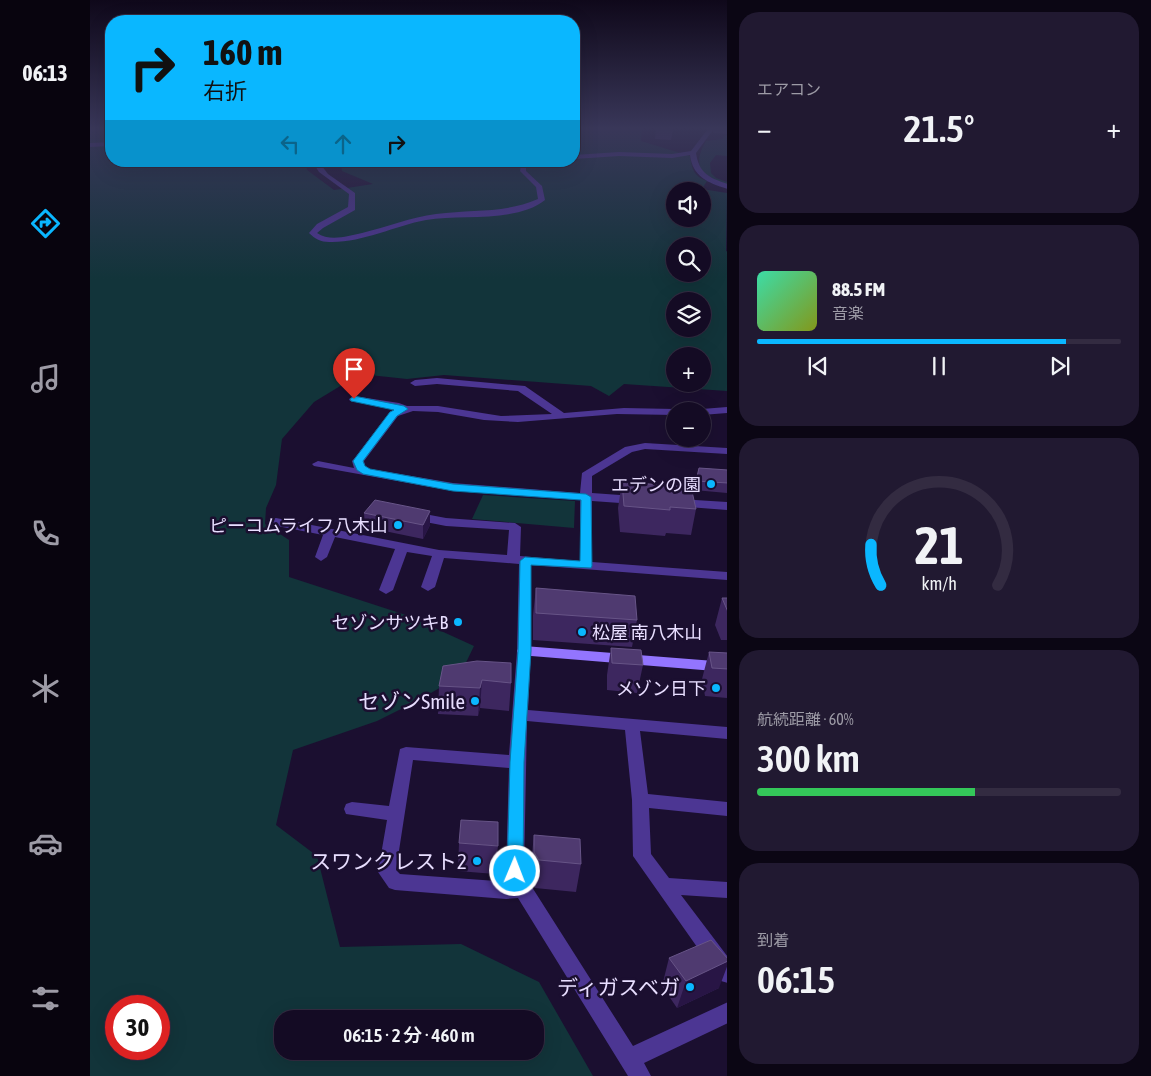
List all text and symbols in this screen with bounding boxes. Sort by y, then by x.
text: 160 m [203,32,282,72]
icon: right [120,35,185,100]
text: 06:13 [22,60,68,86]
text: 右折 [203,78,247,104]
text: エアコン [757,80,821,98]
text: 21.5° [904,107,974,150]
text: − [757,112,772,144]
text: + [1106,112,1121,144]
icon: left [276,130,304,158]
icon: ahead [329,130,357,158]
icon: right [382,130,410,158]
map controls [666,182,711,447]
button: sound [666,182,711,227]
icon: directions [28,206,63,241]
button: search [666,237,711,282]
text: 88.5 FM [832,278,885,300]
button: layers [666,292,711,337]
text: 音楽 [832,304,864,322]
button: + [666,347,711,392]
pin [333,348,375,399]
icon: previous [804,352,832,380]
icon: pause [925,352,953,380]
icon: next [1046,352,1074,380]
icon: arrive [340,355,368,383]
icon: music [28,361,63,396]
button: − [666,402,711,447]
place label: エデンの園 [611,474,701,495]
marker: エデンの園 [705,478,717,490]
place label: ピーコムライフ八木山 [209,515,388,536]
text: 21 [915,515,963,575]
icon: phone [28,516,63,551]
marker: ピーコムライフ八木山 [392,519,404,531]
text: km/h [921,573,957,594]
place label: セゾンサツキB [331,612,448,633]
marker: セゾンサツキB [452,616,464,628]
place label: 松屋 南八木山 [592,622,702,643]
marker: 松屋 南八木山 [576,626,588,638]
icon: climate [28,671,63,706]
place label: メゾン日下 [616,678,706,699]
marker: メゾン日下 [710,682,722,694]
place label: セゾンSmile [358,689,465,713]
marker: セゾンSmile [469,695,481,707]
text: 航続距離 · 60% [757,710,854,728]
text: 300 km [757,737,860,780]
icon: car [28,826,63,861]
position arrow [488,844,540,896]
place label: スワンクレスト2 [310,849,467,873]
marker: スワンクレスト2 [471,855,483,867]
text: 到着 [757,931,789,949]
text: 06:15 [757,958,835,1001]
place label: ディガスベガ [557,975,680,999]
icon: filters [28,981,63,1016]
marker: ディガスベガ [684,981,696,993]
speed limit sign: 30 [105,995,170,1060]
text: 06:15 · 2 分 · 460 m [343,1024,475,1046]

